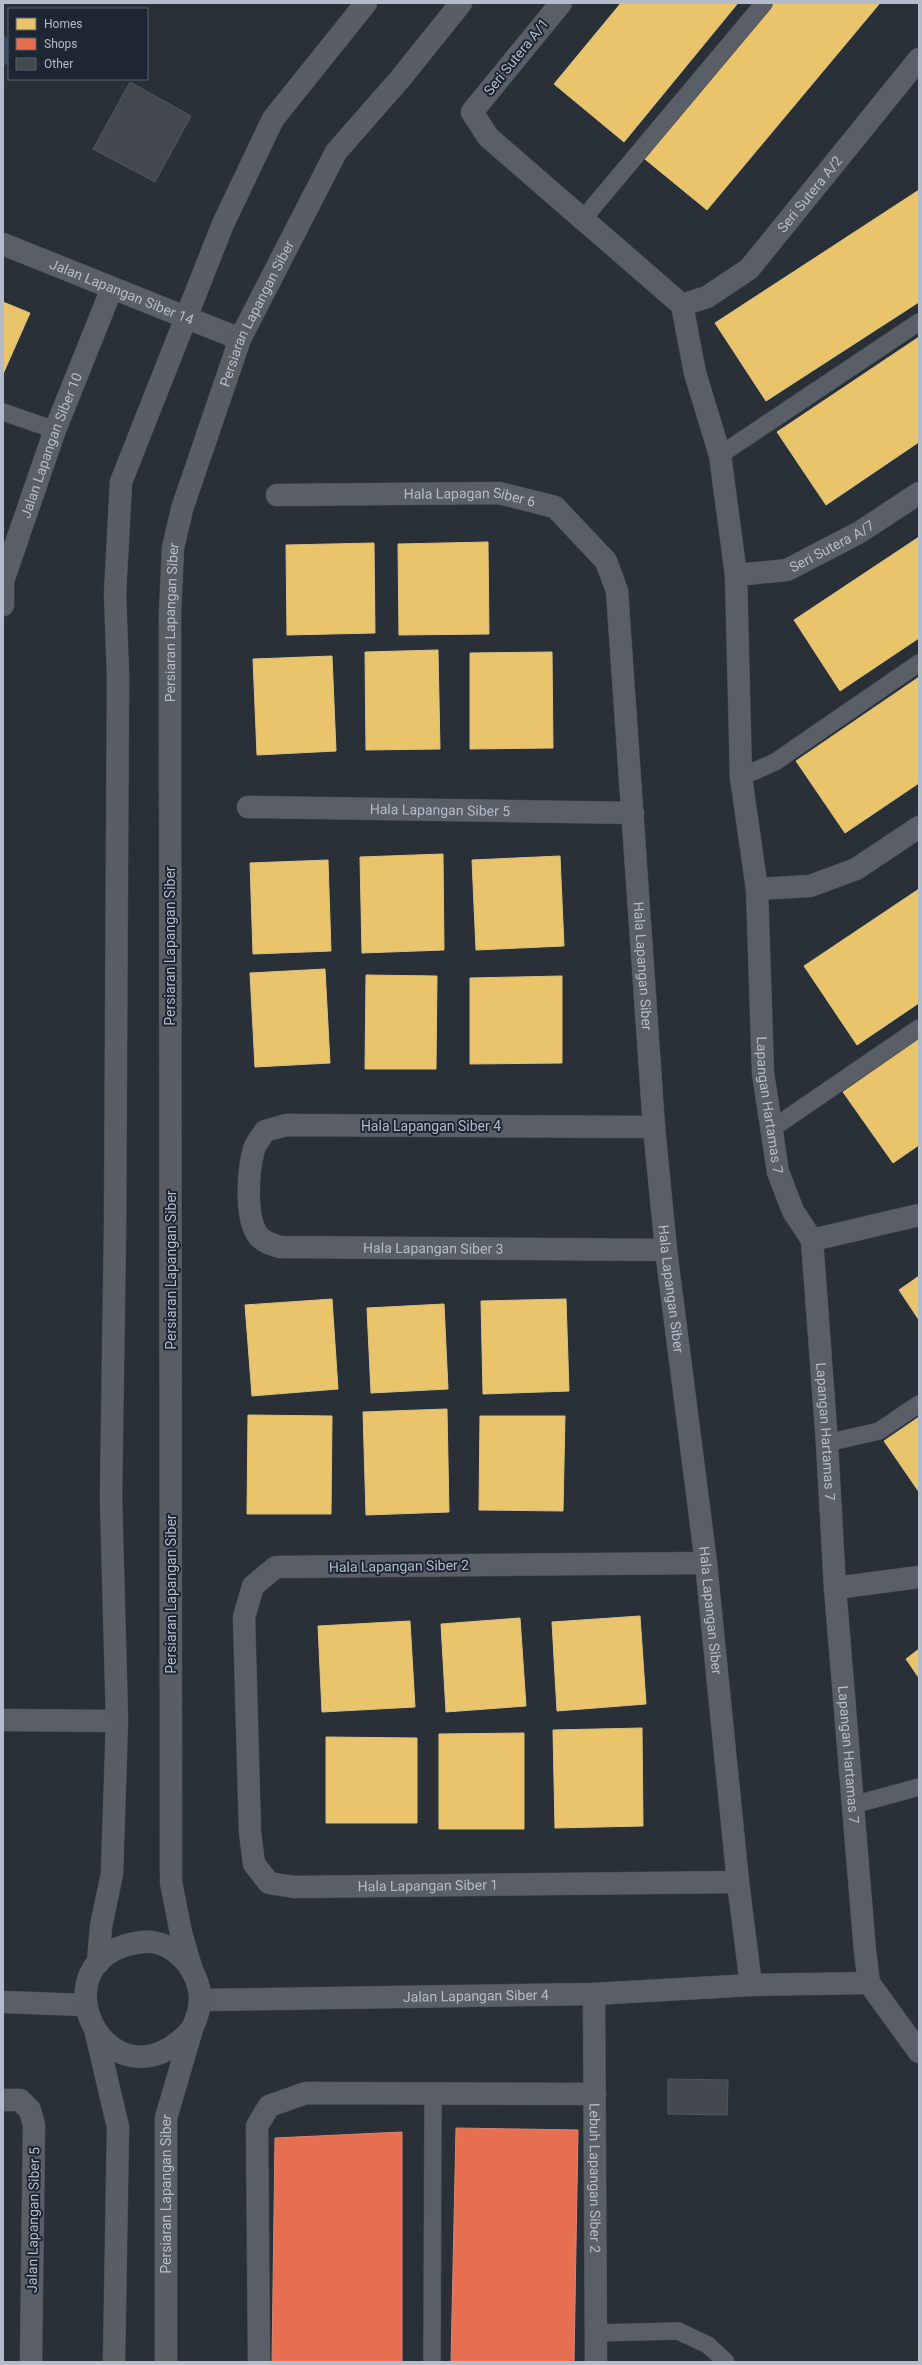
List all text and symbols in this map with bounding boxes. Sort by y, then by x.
legend [8,8,148,80]
street label: Seri Sutera A/1 [480,16,552,98]
text: Homes [44,17,82,31]
text: Shops [44,37,78,51]
text: Other [44,57,73,71]
street label: Seri Sutera A/2 [774,153,845,236]
street label: Persiaran Lapangan Siber [216,238,297,389]
street label: Jalan Lapangan Siber 14 [47,256,196,328]
street label: Jalan Lapangan Siber 10 [17,370,85,520]
street label: Hala Lapagan Siber 6 [404,485,537,510]
street label: Seri Sutera A/7 [787,517,877,575]
street label: Persiaran Lapangan Siber [162,541,182,702]
street label: Hala Lapangan Siber 5 [370,801,510,819]
street label: Persiaran Lapangan Siber [162,866,178,1026]
street label: Hala Lapangan Siber [630,901,655,1031]
street label: Lapangan Hartamas 7 [754,1036,786,1175]
street label: Hala Lapangan Siber 4 [361,1118,501,1134]
street label: Persiaran Lapangan Siber [163,1190,179,1350]
street label: Hala Lapangan Siber [656,1224,687,1354]
street label: Hala Lapangan Siber 3 [363,1240,504,1257]
street label: Lapangan Hartamas 7 [813,1362,838,1501]
street label: Persiaran Lapangan Siber [163,1514,179,1674]
street label: Hala Lapangan Siber [696,1545,725,1676]
street label: Hala Lapangan Siber 2 [329,1557,469,1575]
street label: Lapangan Hartamas 7 [835,1685,862,1825]
street label: Hala Lapangan Siber 1 [358,1877,498,1894]
street label: Jalan Lapangan Siber 4 [403,1987,549,2005]
street label: Lebuh Lapangan Siber 2 [587,2103,603,2253]
street label: Persiaran Lapangan Siber [158,2112,175,2274]
street label: Jalan Lapangan Siber 5 [24,2147,42,2293]

